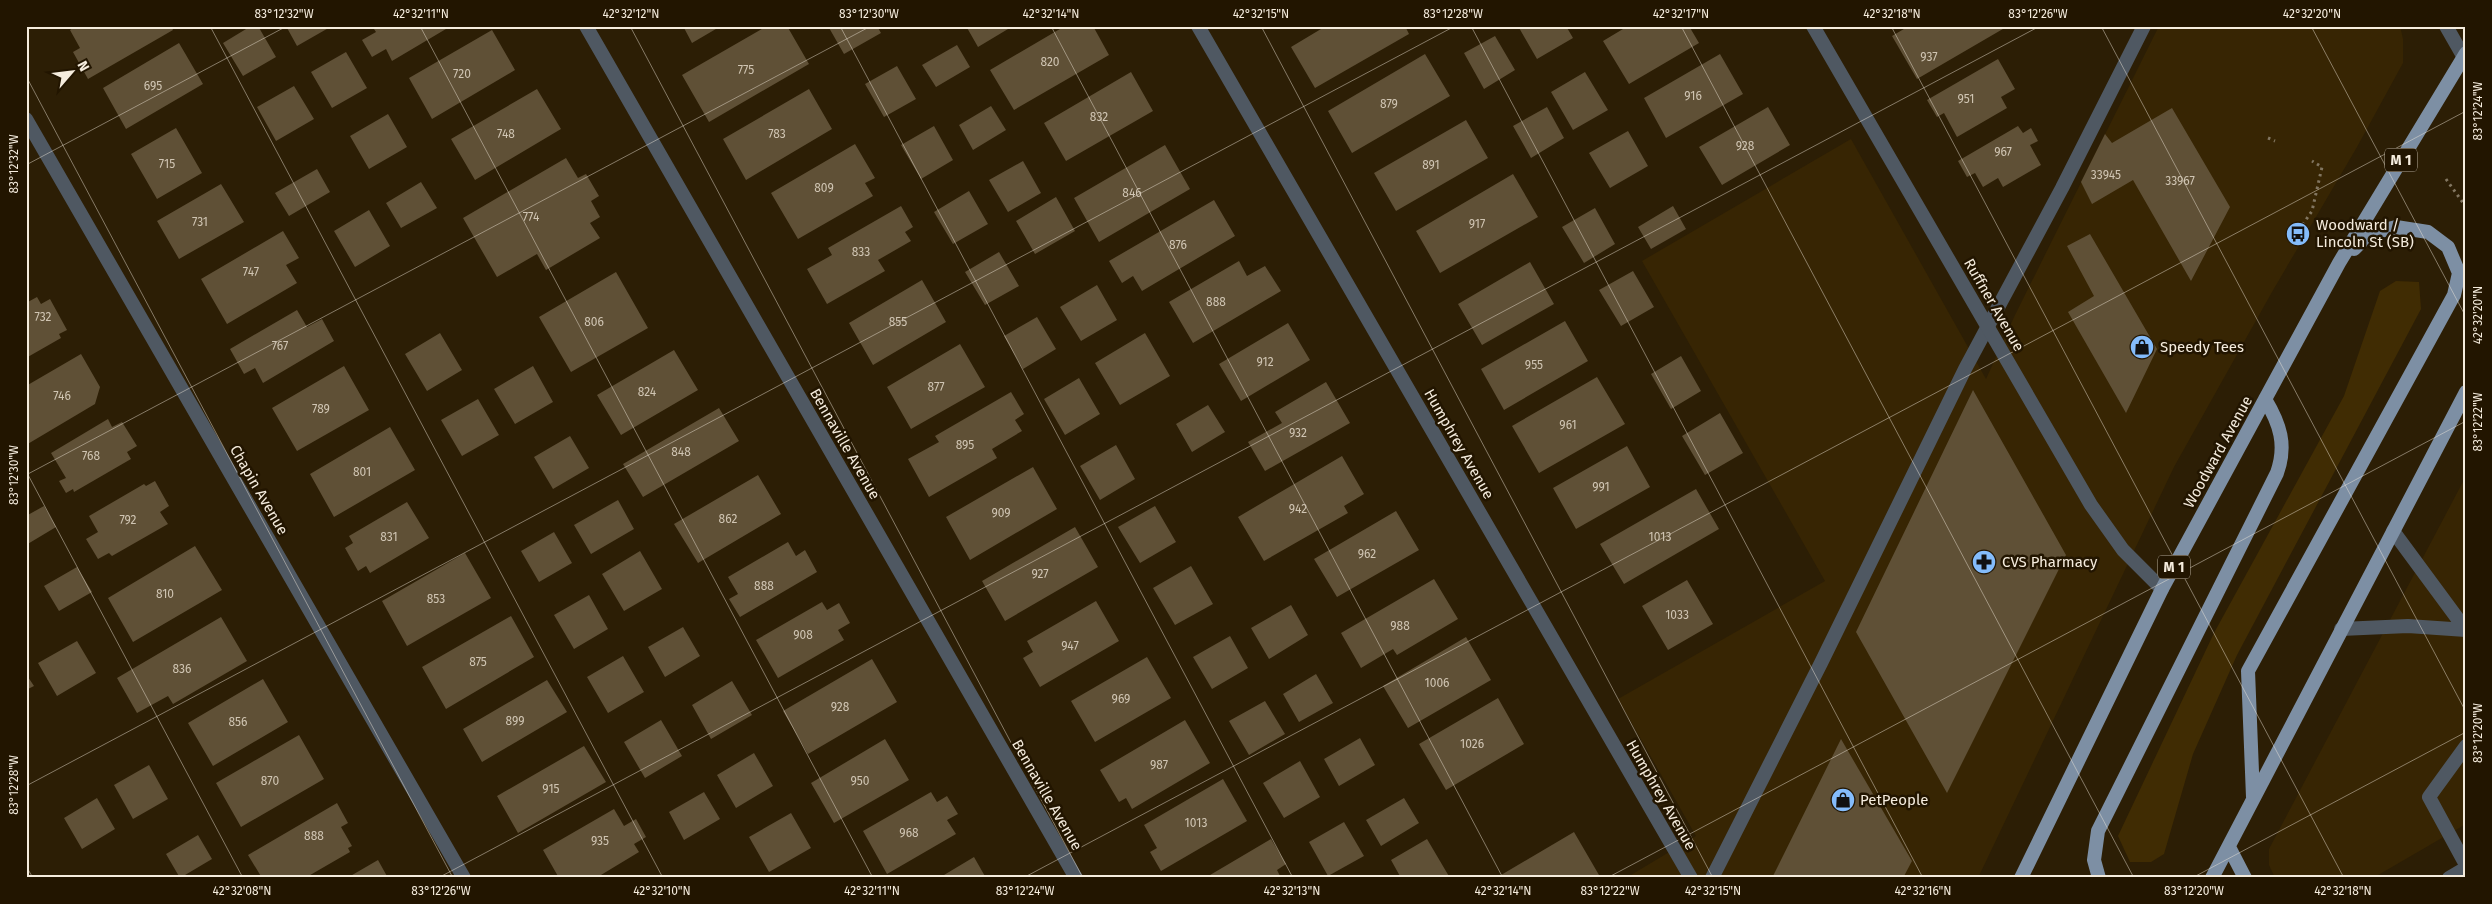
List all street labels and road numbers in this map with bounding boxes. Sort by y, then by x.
road number: M 1 [2385,148,2417,172]
street label: Ruffner Avenue [1960,255,2028,355]
street label: Bennaville Avenue [806,385,884,503]
street label: Humphrey Avenue [1420,386,1498,502]
street label: Woodward Avenue [2180,393,2256,511]
street label: Chapin Avenue [226,442,292,538]
road number: M 1 [2158,556,2190,578]
street label: Bennaville Avenue [1008,736,1086,854]
street label: Humphrey Avenue [1622,737,1700,853]

